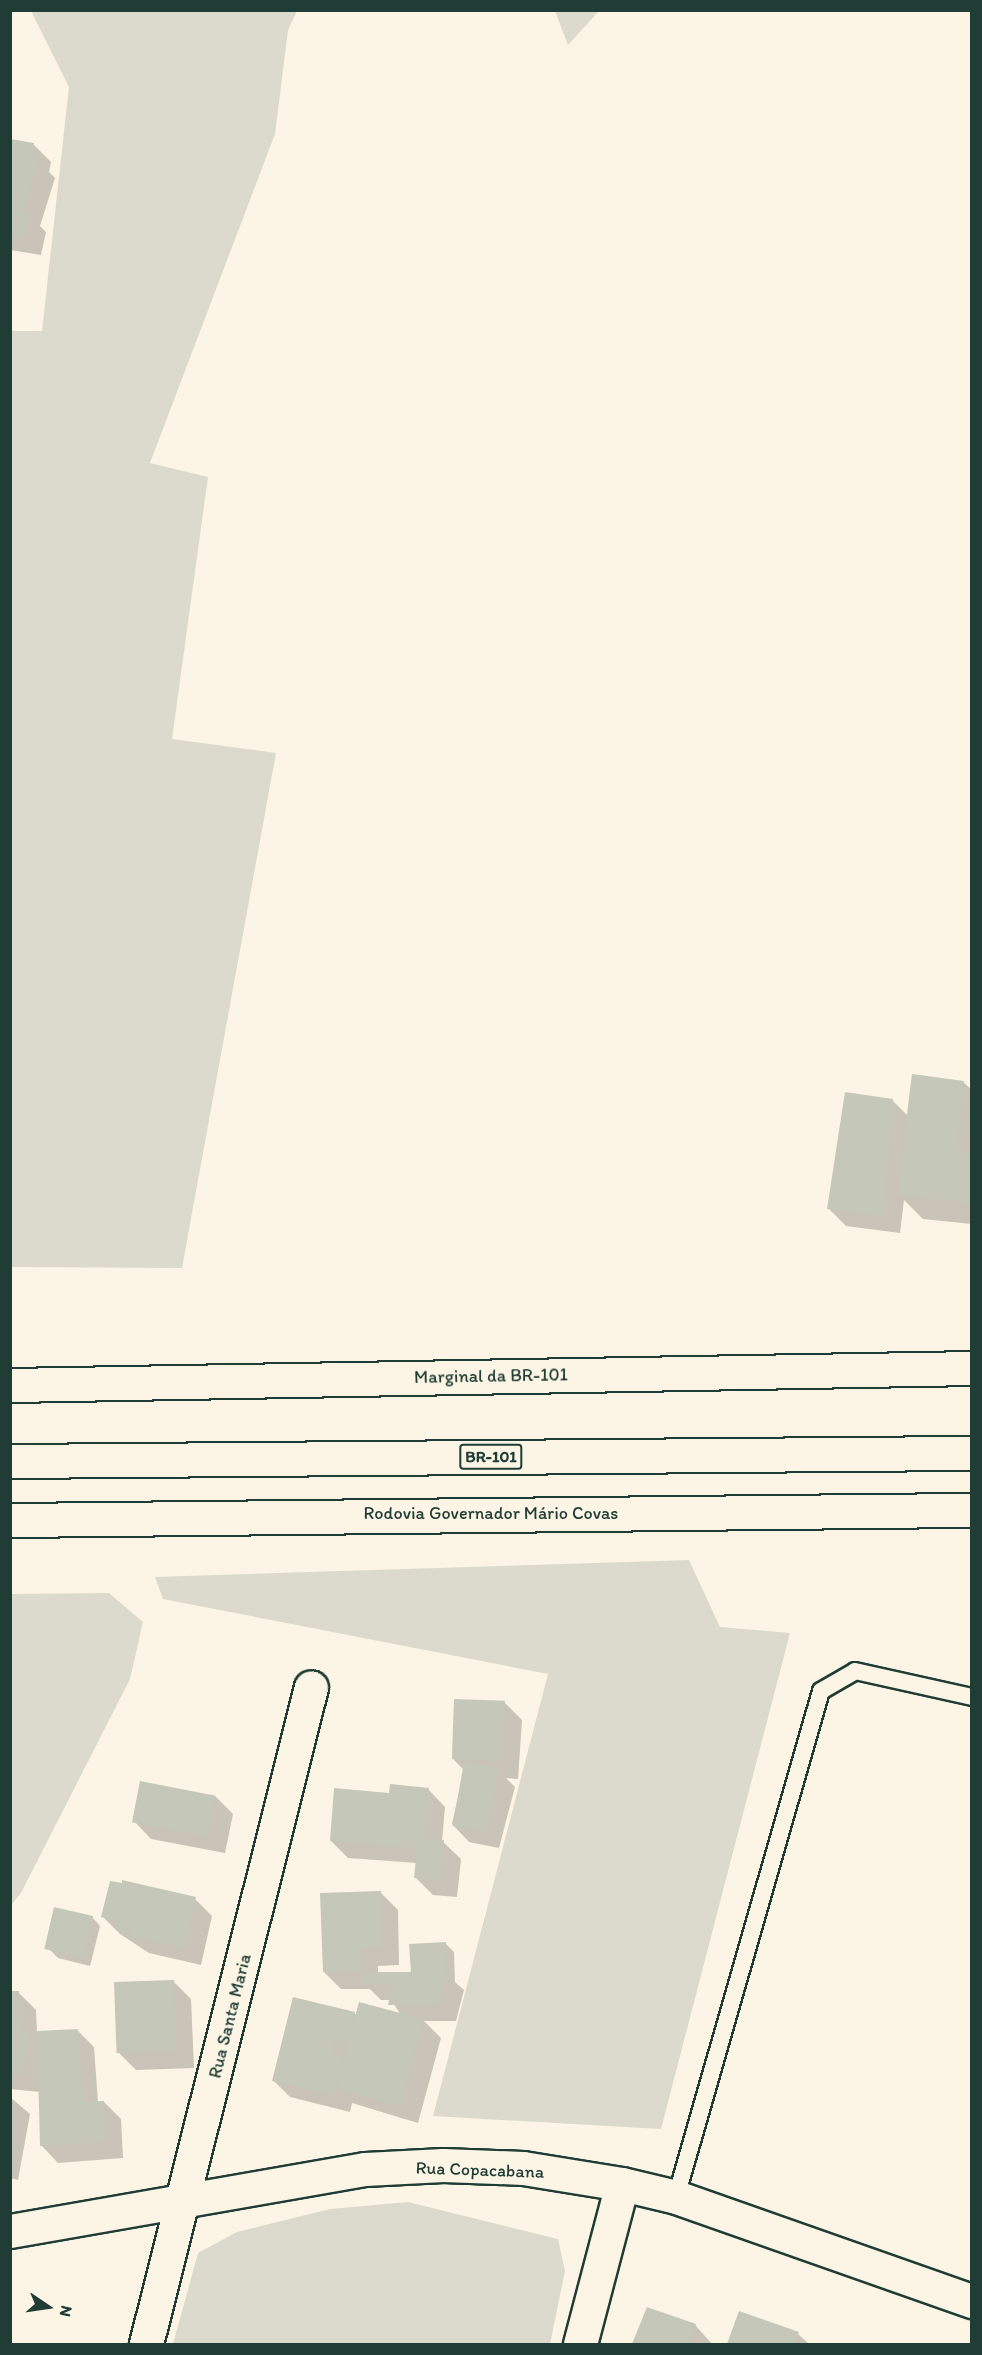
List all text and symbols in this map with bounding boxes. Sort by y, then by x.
street label: Marginal da BR-101 [414,1364,568,1388]
road number: BR-101 [458,1444,524,1470]
street label: Rodovia Governador Mário Covas [364,1502,618,1524]
street label: Rua Santa Maria [204,1951,256,2081]
street label: Rua Copacabana [416,2157,544,2183]
north arrow [18,2277,78,2337]
text: N [56,2304,76,2319]

